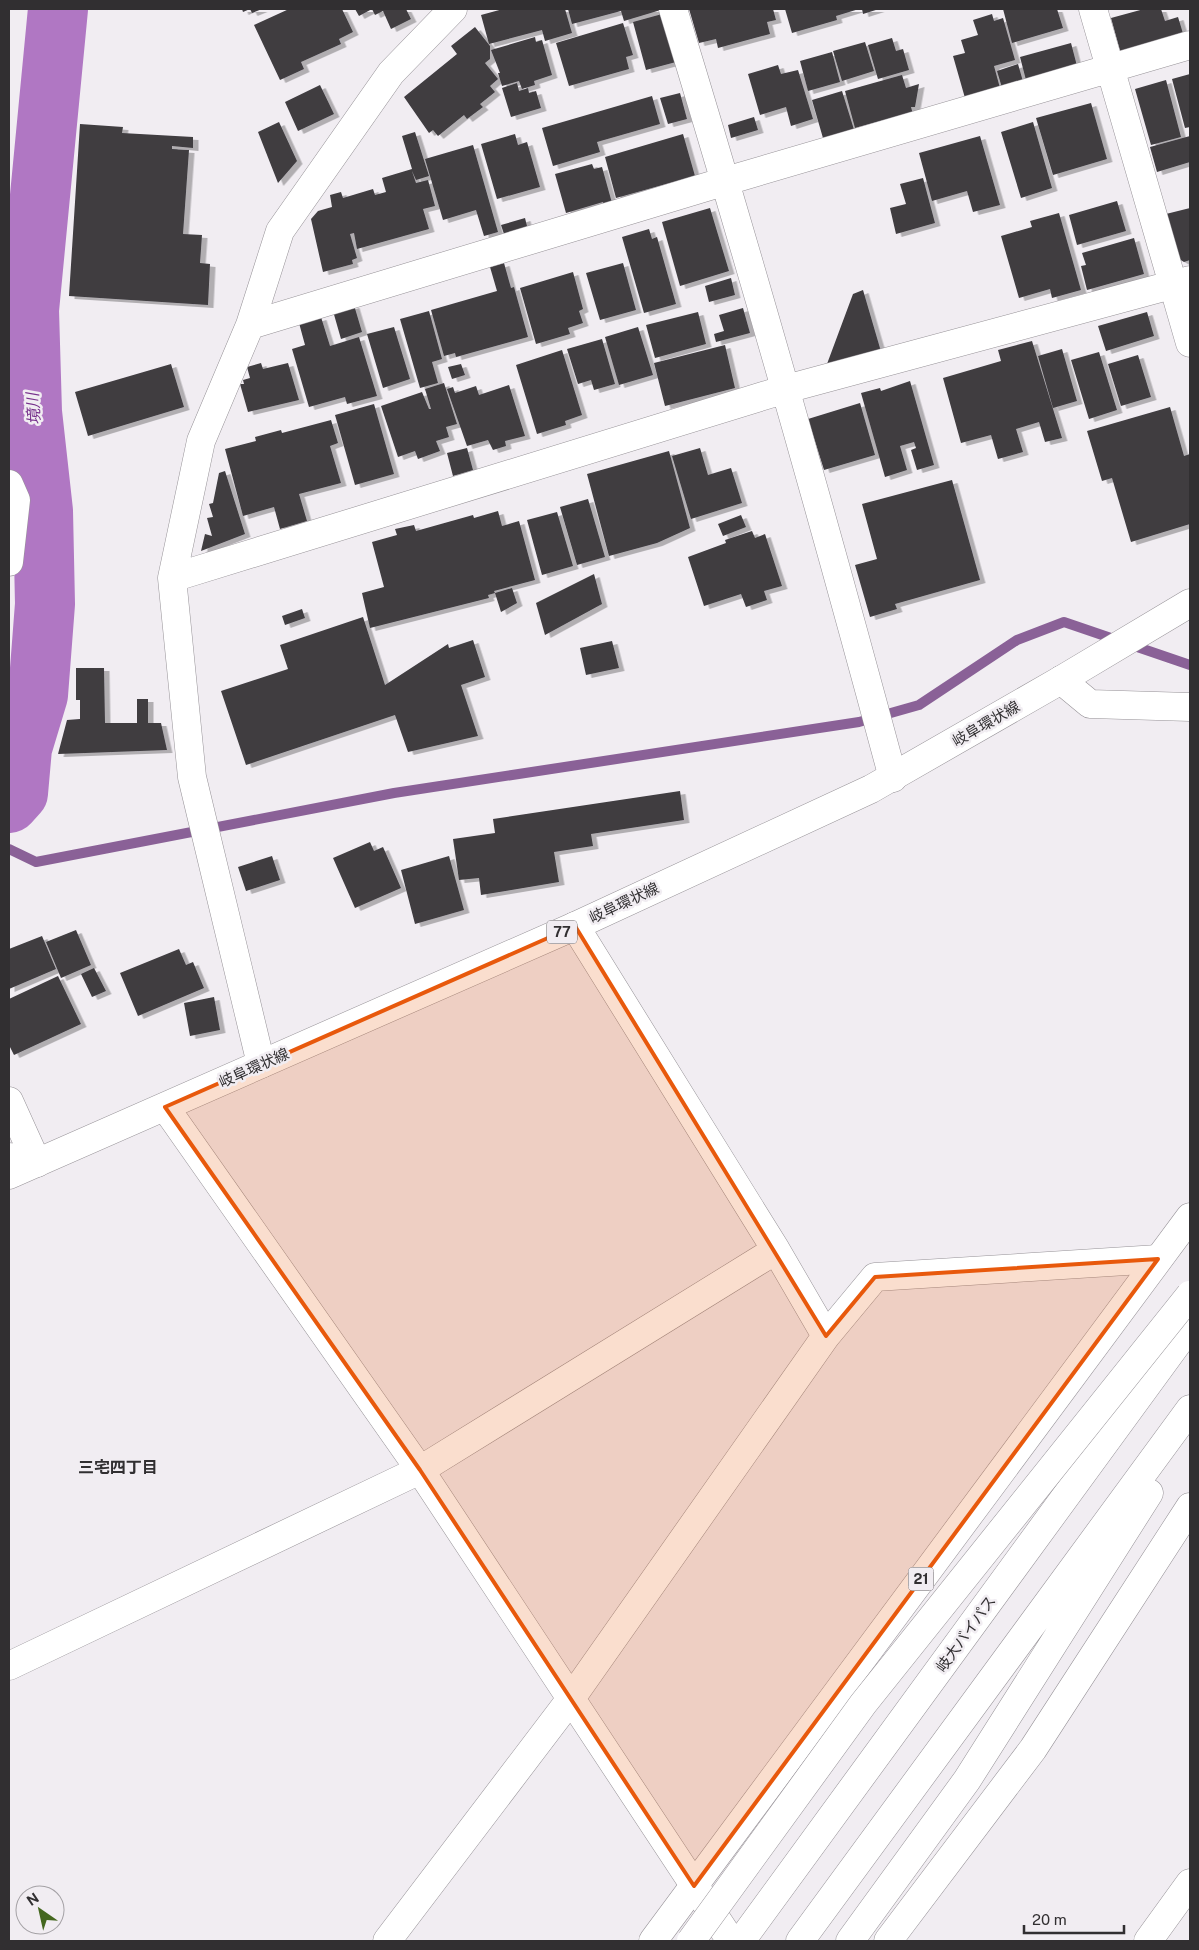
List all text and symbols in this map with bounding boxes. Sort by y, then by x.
water label: 境川 [23,390,44,426]
street label: 岐阜環状線 [949,697,1022,750]
street label: 岐阜環状線 [586,879,661,926]
road number: 77 [547,920,577,944]
street label: 岐阜環状線 [216,1045,292,1091]
district label: 三宅四丁目 [78,1458,158,1477]
road number: 21 [908,1568,934,1590]
street label: 岐大バイパス [932,1592,999,1675]
north arrow [15,1885,65,1935]
text: N [24,1890,42,1909]
scale bar [1024,1902,1124,1934]
text: 20 m [1032,1911,1067,1928]

